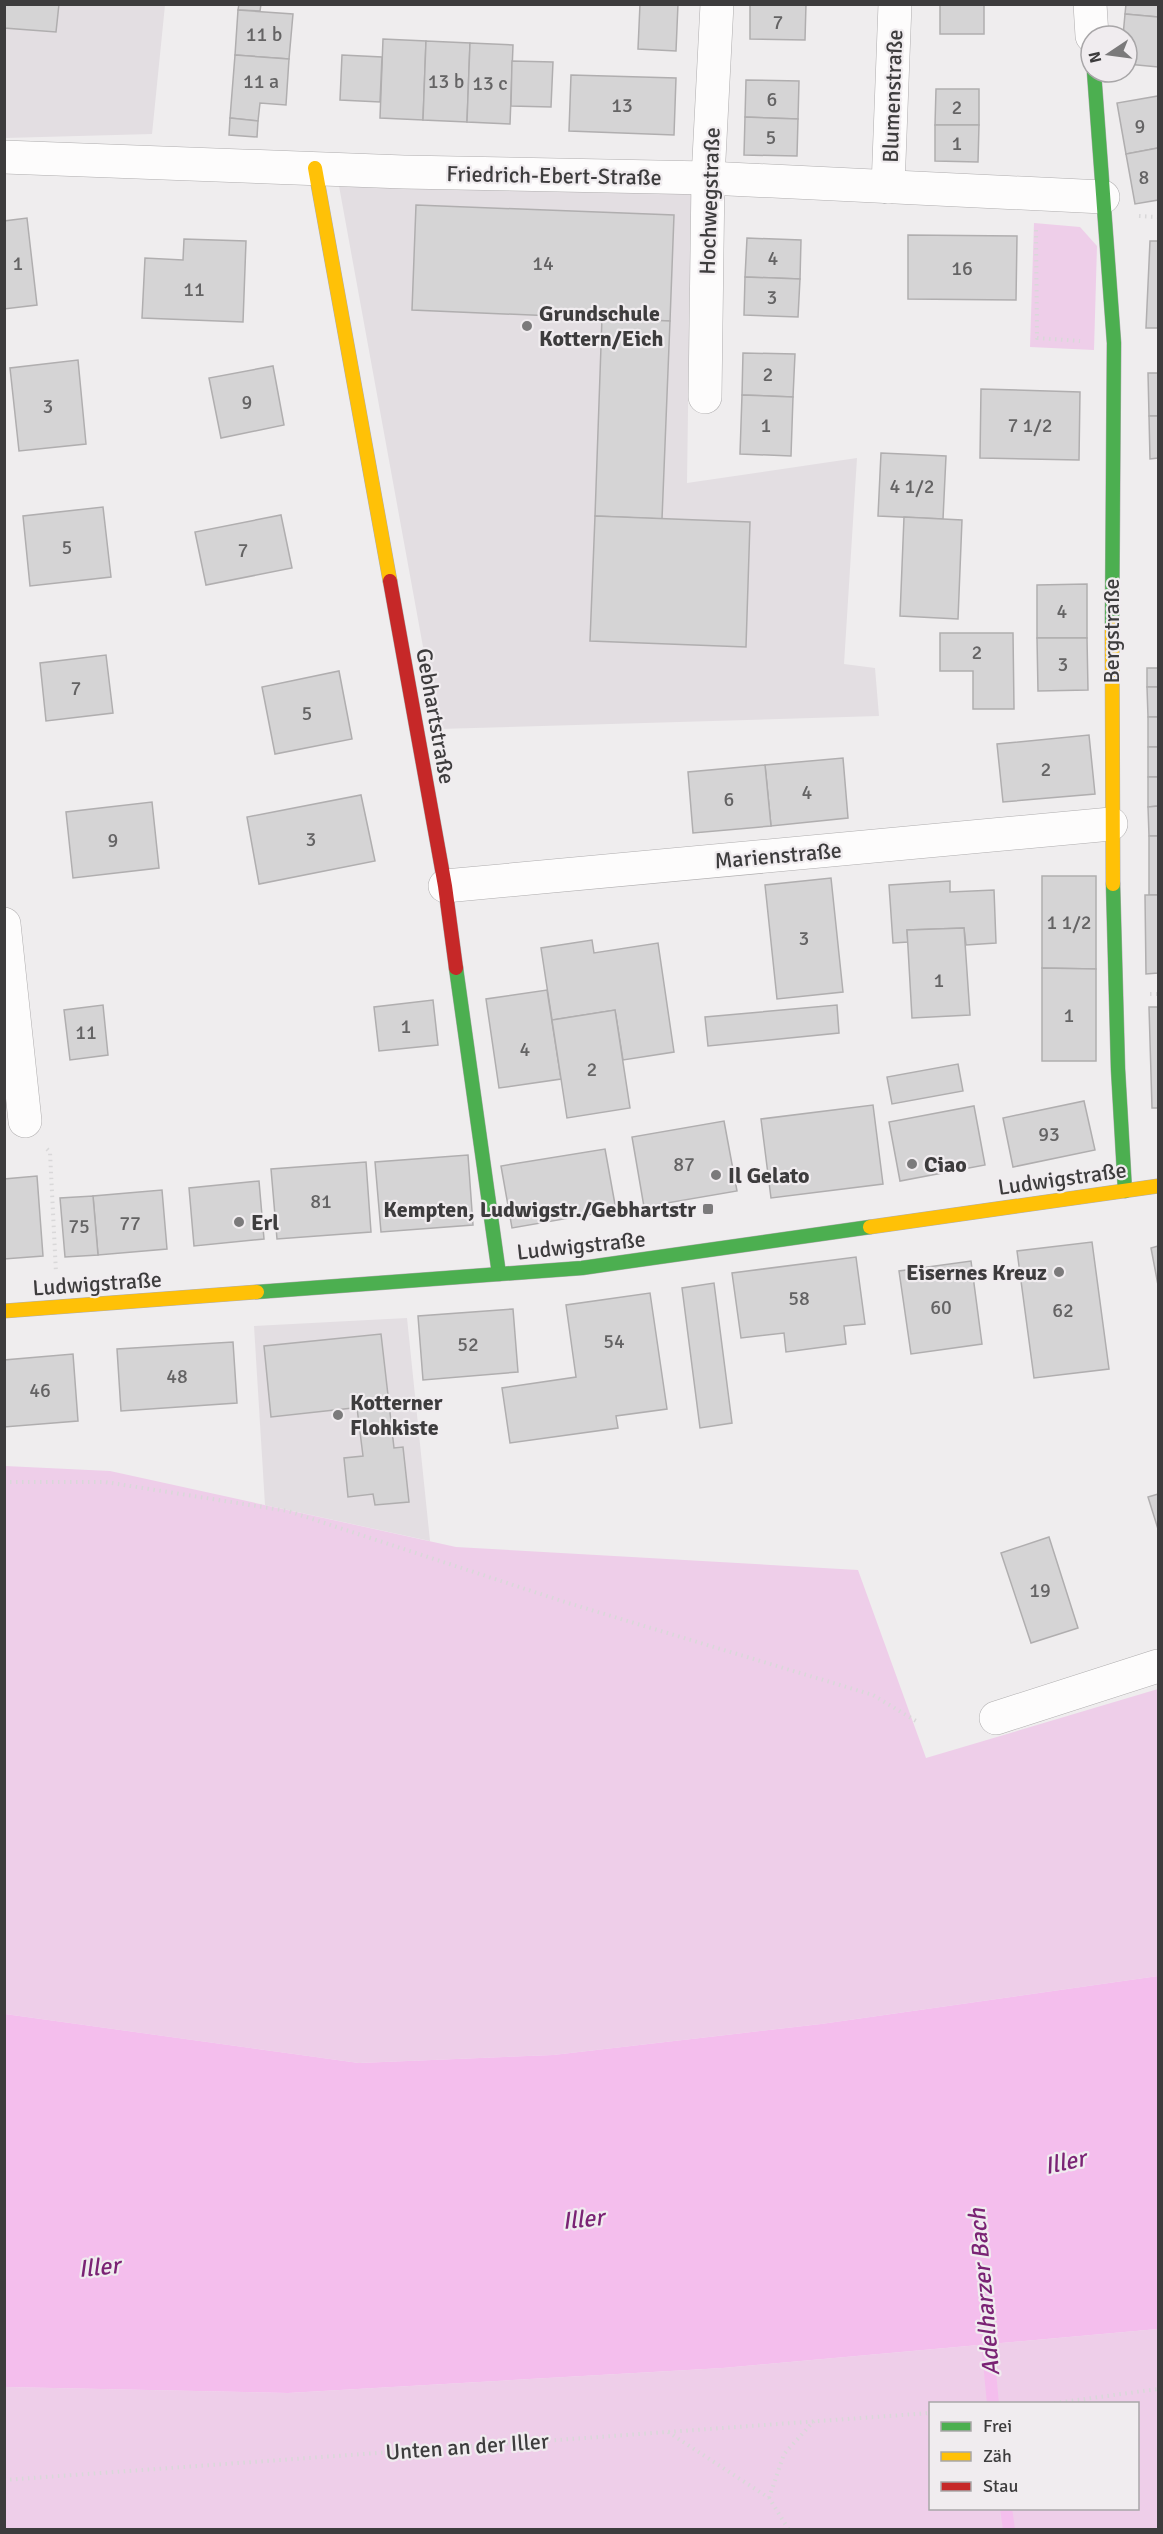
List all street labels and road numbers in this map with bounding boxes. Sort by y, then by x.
street label: Blumenstraße [877,29,908,163]
street label: Hochwegstraße [693,127,726,275]
street label: Friedrich-Ebert-Straße [446,160,662,191]
street label: Bergstraße [1098,578,1125,684]
street label: Gebhartstraße [410,646,461,786]
street label: Marienstraße [713,836,843,875]
street label: Ludwigstraße [996,1156,1128,1201]
street label: Ludwigstraße [515,1225,647,1266]
street label: Ludwigstraße [31,1266,163,1301]
street label: Unten an der Iller [384,2427,550,2466]

